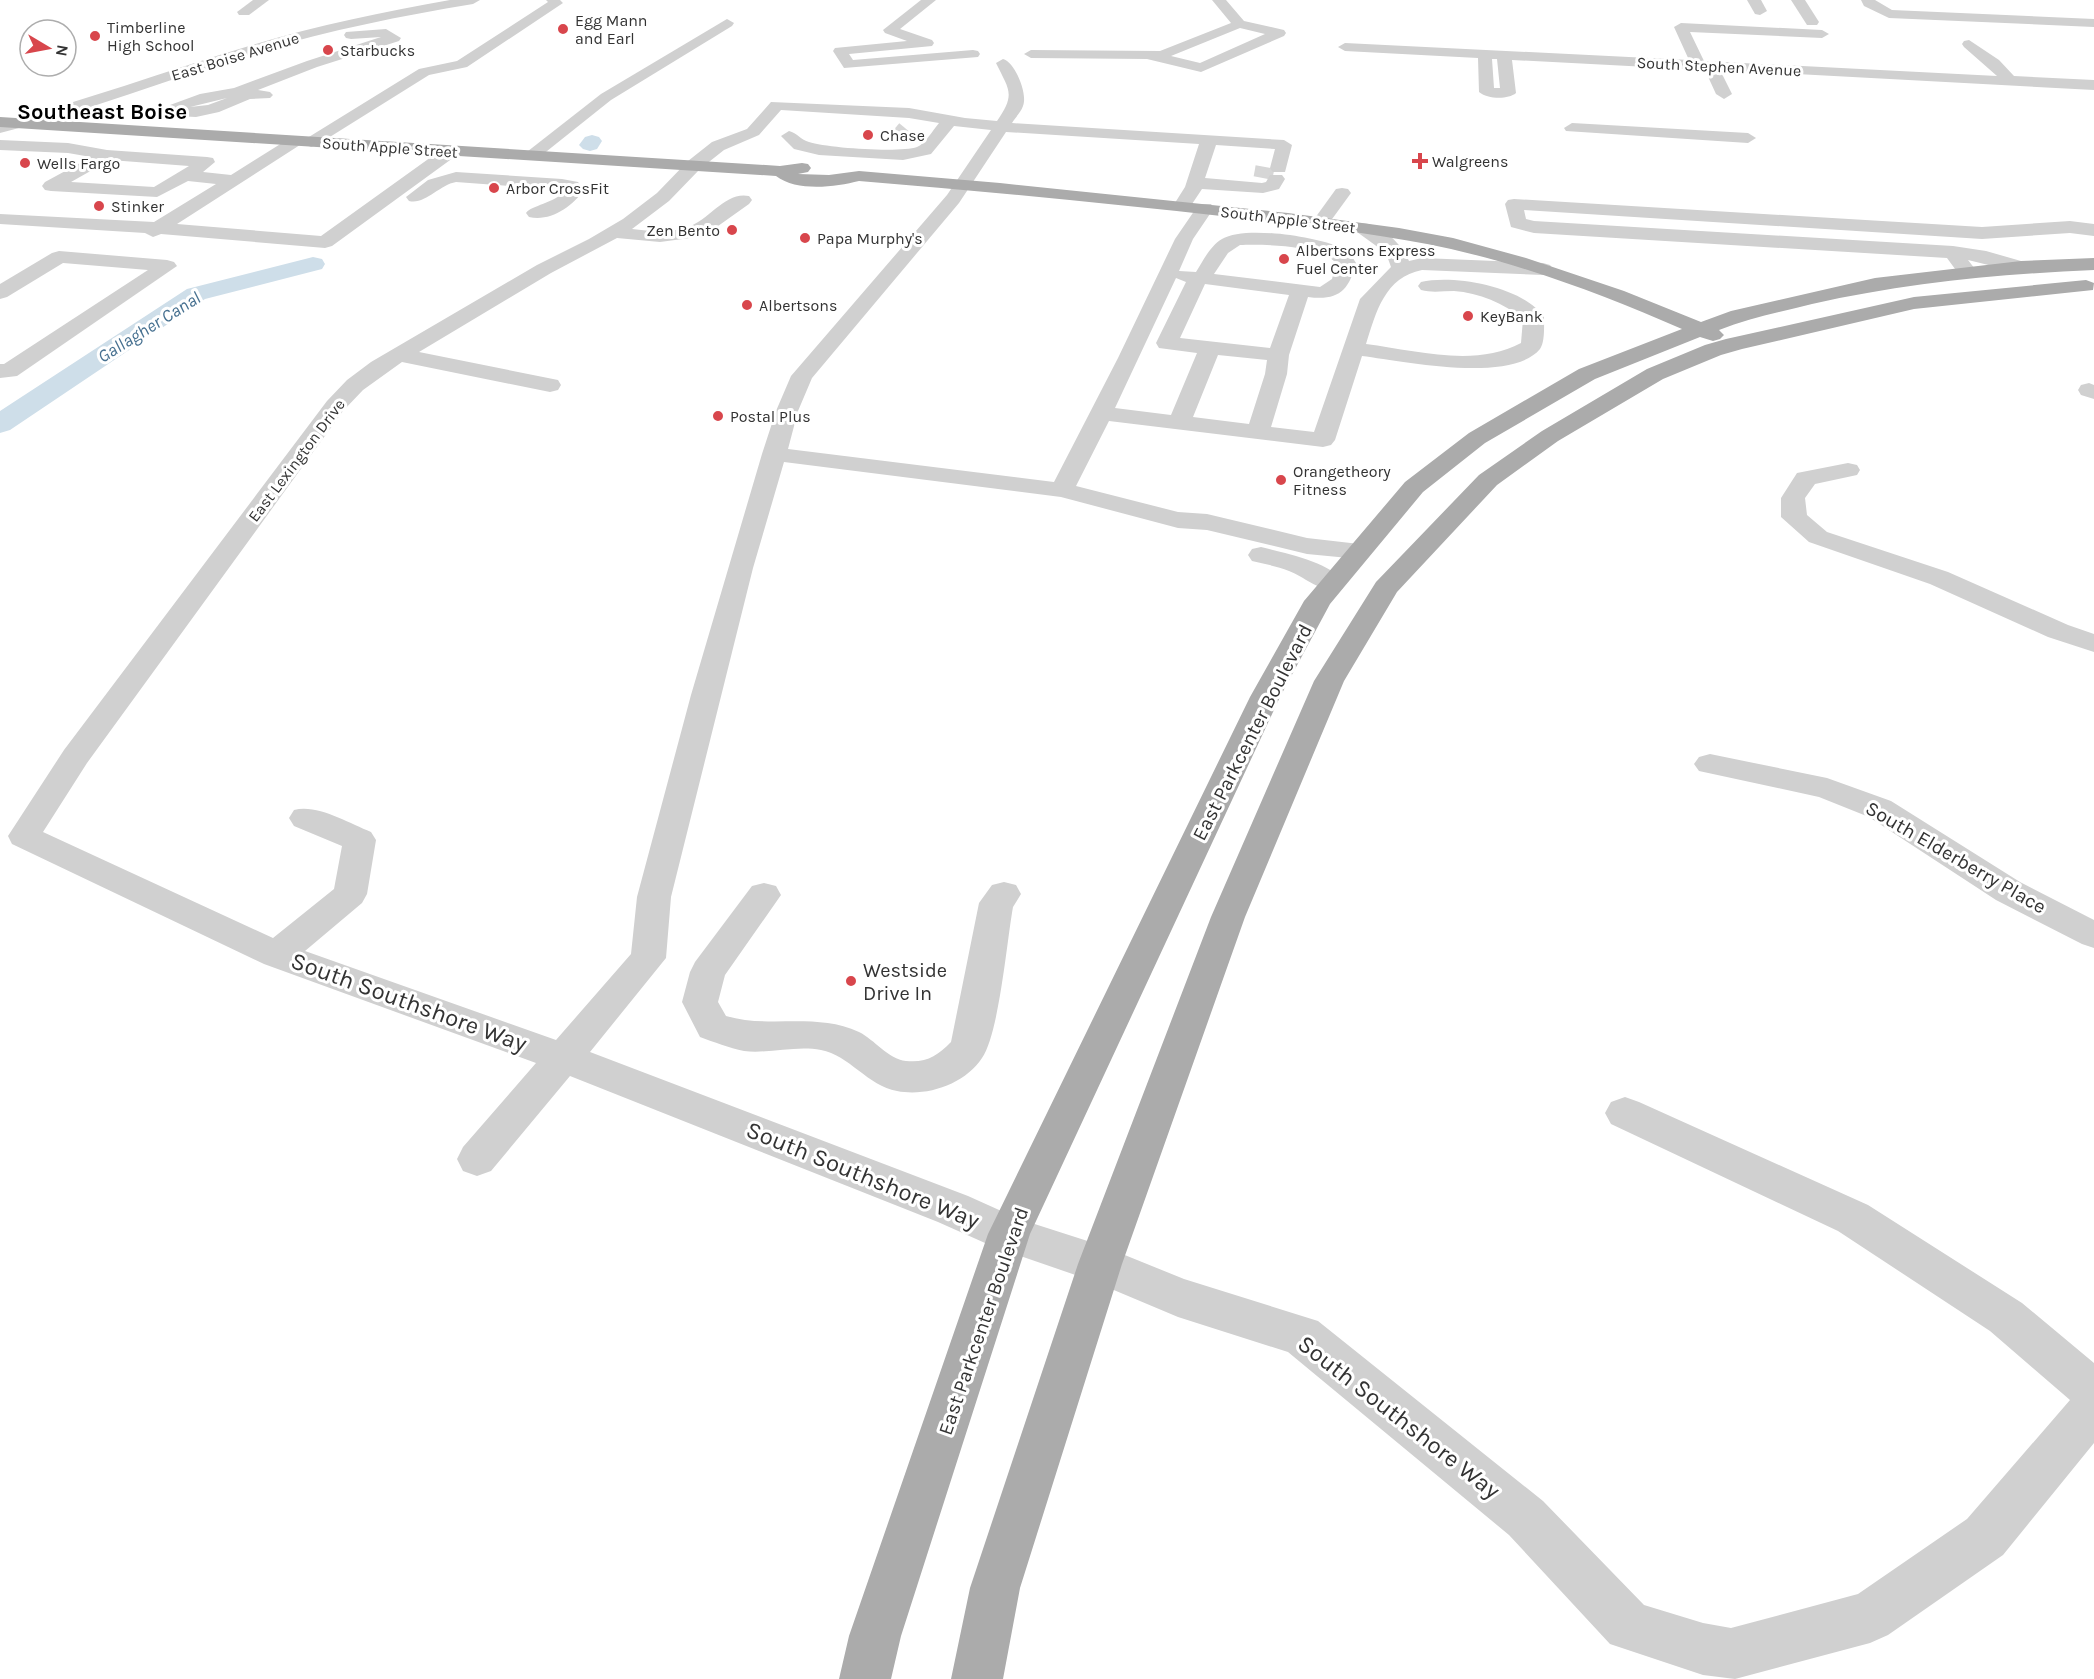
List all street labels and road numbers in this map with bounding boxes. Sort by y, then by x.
street label: East Boise Avenue [169,28,301,85]
street label: South Stephen Avenue [1636,53,1802,80]
street label: South Apple Street [322,133,458,162]
street label: South Apple Street [1219,202,1357,237]
street label: East Lexington Drive [244,395,349,525]
street label: East Parkcenter Boulevard [1188,620,1317,844]
street label: South Elderberry Place [1861,796,2050,919]
street label: South Southshore Way [287,946,531,1058]
street label: South Southshore Way [742,1115,984,1235]
street label: East Parkcenter Boulevard [934,1204,1033,1438]
street label: South Southshore Way [1292,1329,1506,1505]

